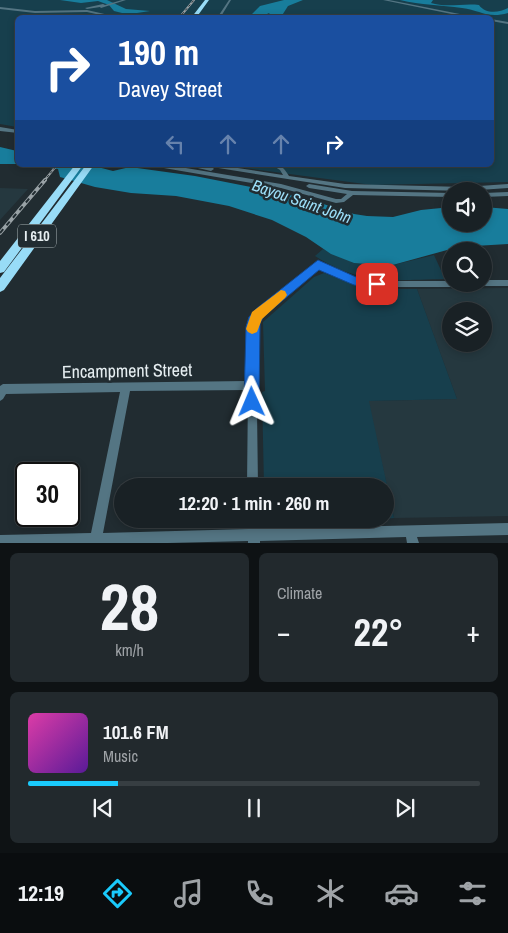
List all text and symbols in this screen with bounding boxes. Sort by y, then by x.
text: 190 m [118,29,199,76]
icon: right [35,35,100,100]
text: Davey Street [118,74,222,104]
icon: left [161,130,189,158]
icon: ahead [214,130,242,158]
icon: ahead [267,130,295,158]
icon: right [320,130,348,158]
water label: Bayou Saint John [249,174,355,228]
map controls [442,182,492,352]
button: sound [442,182,492,232]
road number: I 610 [18,225,56,248]
button: search [442,242,492,292]
pin [356,263,398,305]
icon: arrive [363,270,391,298]
button: layers [442,302,492,352]
street label: Encampment Street [62,357,192,384]
position arrow [225,375,277,427]
speed limit sign: 30 [15,462,80,527]
text: 12:20 · 1 min · 260 m [179,490,329,516]
text: 28 [100,563,159,650]
text: Climate [277,582,322,604]
text: 22° [354,607,403,658]
text: − [277,613,290,651]
text: + [467,613,480,651]
text: km/h [115,639,144,661]
text: 101.6 FM [103,719,169,745]
text: Music [103,745,138,767]
icon: previous [89,794,117,822]
icon: pause [240,794,268,822]
icon: next [391,794,419,822]
icon: directions [100,876,135,911]
icon: music [171,876,206,911]
icon: phone [242,876,277,911]
icon: climate [313,876,348,911]
icon: car [384,876,419,911]
icon: filters [455,876,490,911]
text: 12:19 [18,878,64,908]

